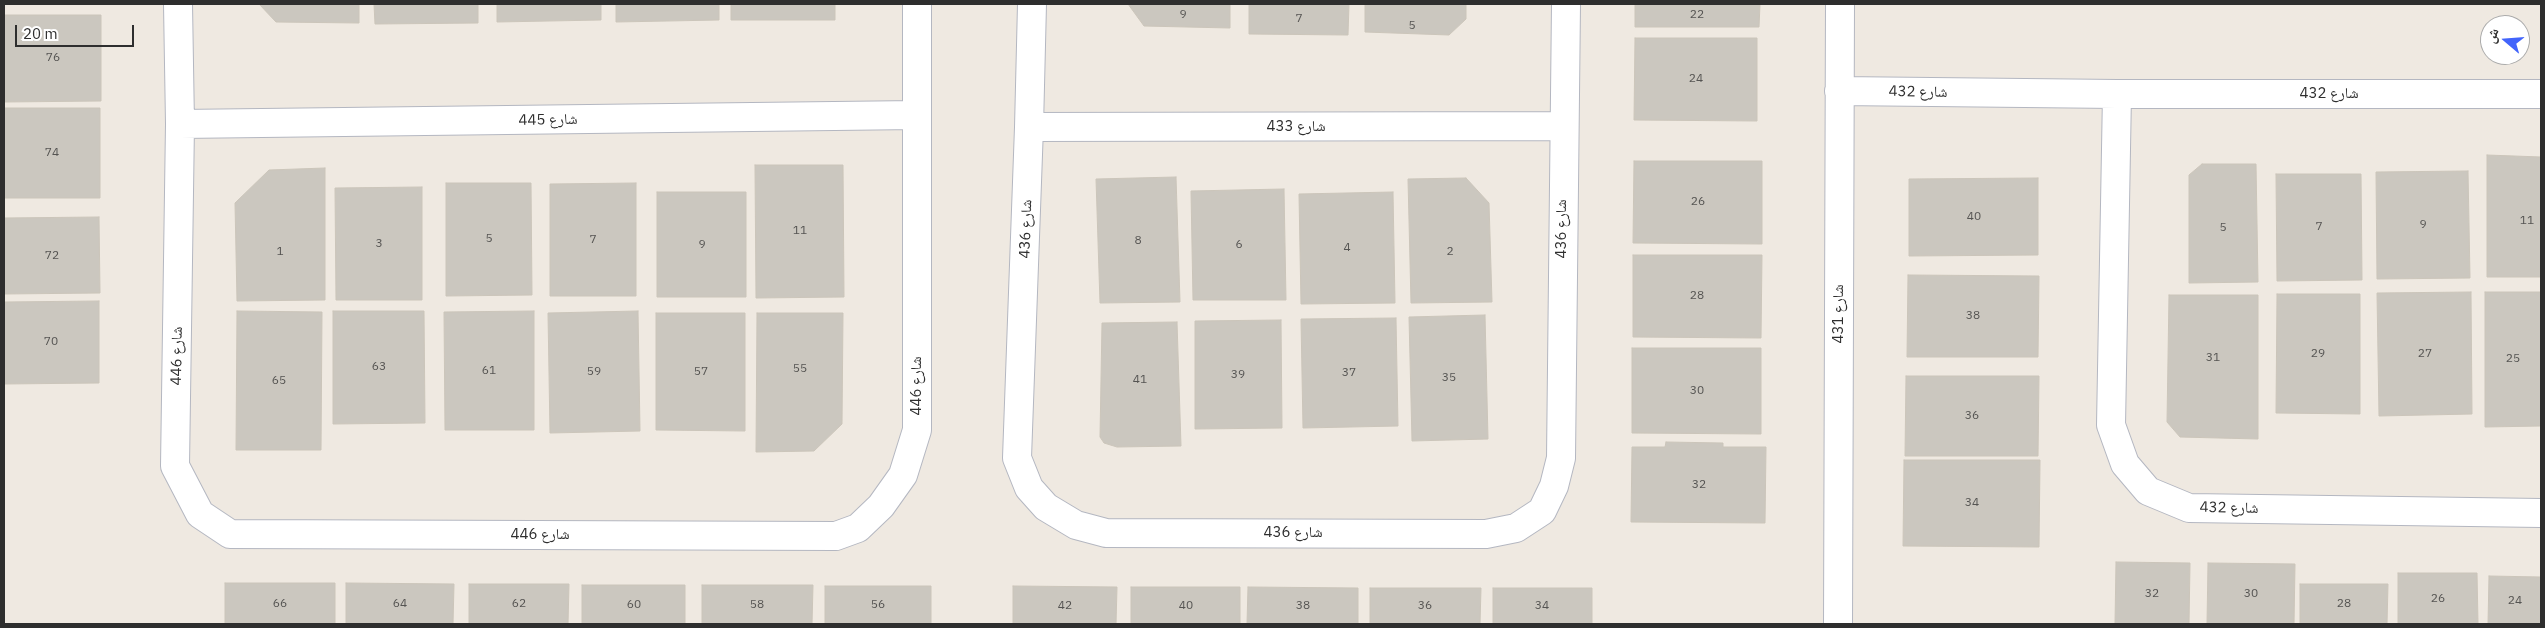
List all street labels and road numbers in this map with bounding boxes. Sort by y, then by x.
street label: شارع 432 [1888,82,1948,102]
street label: شارع 432 [2299,85,2359,103]
street label: شارع 445 [518,110,578,130]
street label: شارع 433 [1266,118,1326,136]
street label: شارع 436 [1016,199,1036,259]
street label: شارع 436 [1553,199,1571,259]
street label: شارع 431 [1830,284,1848,344]
street label: شارع 446 [167,326,187,386]
street label: شارع 446 [908,356,926,416]
street label: شارع 432 [2199,498,2259,518]
street label: شارع 436 [1263,524,1323,542]
street label: شارع 446 [510,526,570,544]

